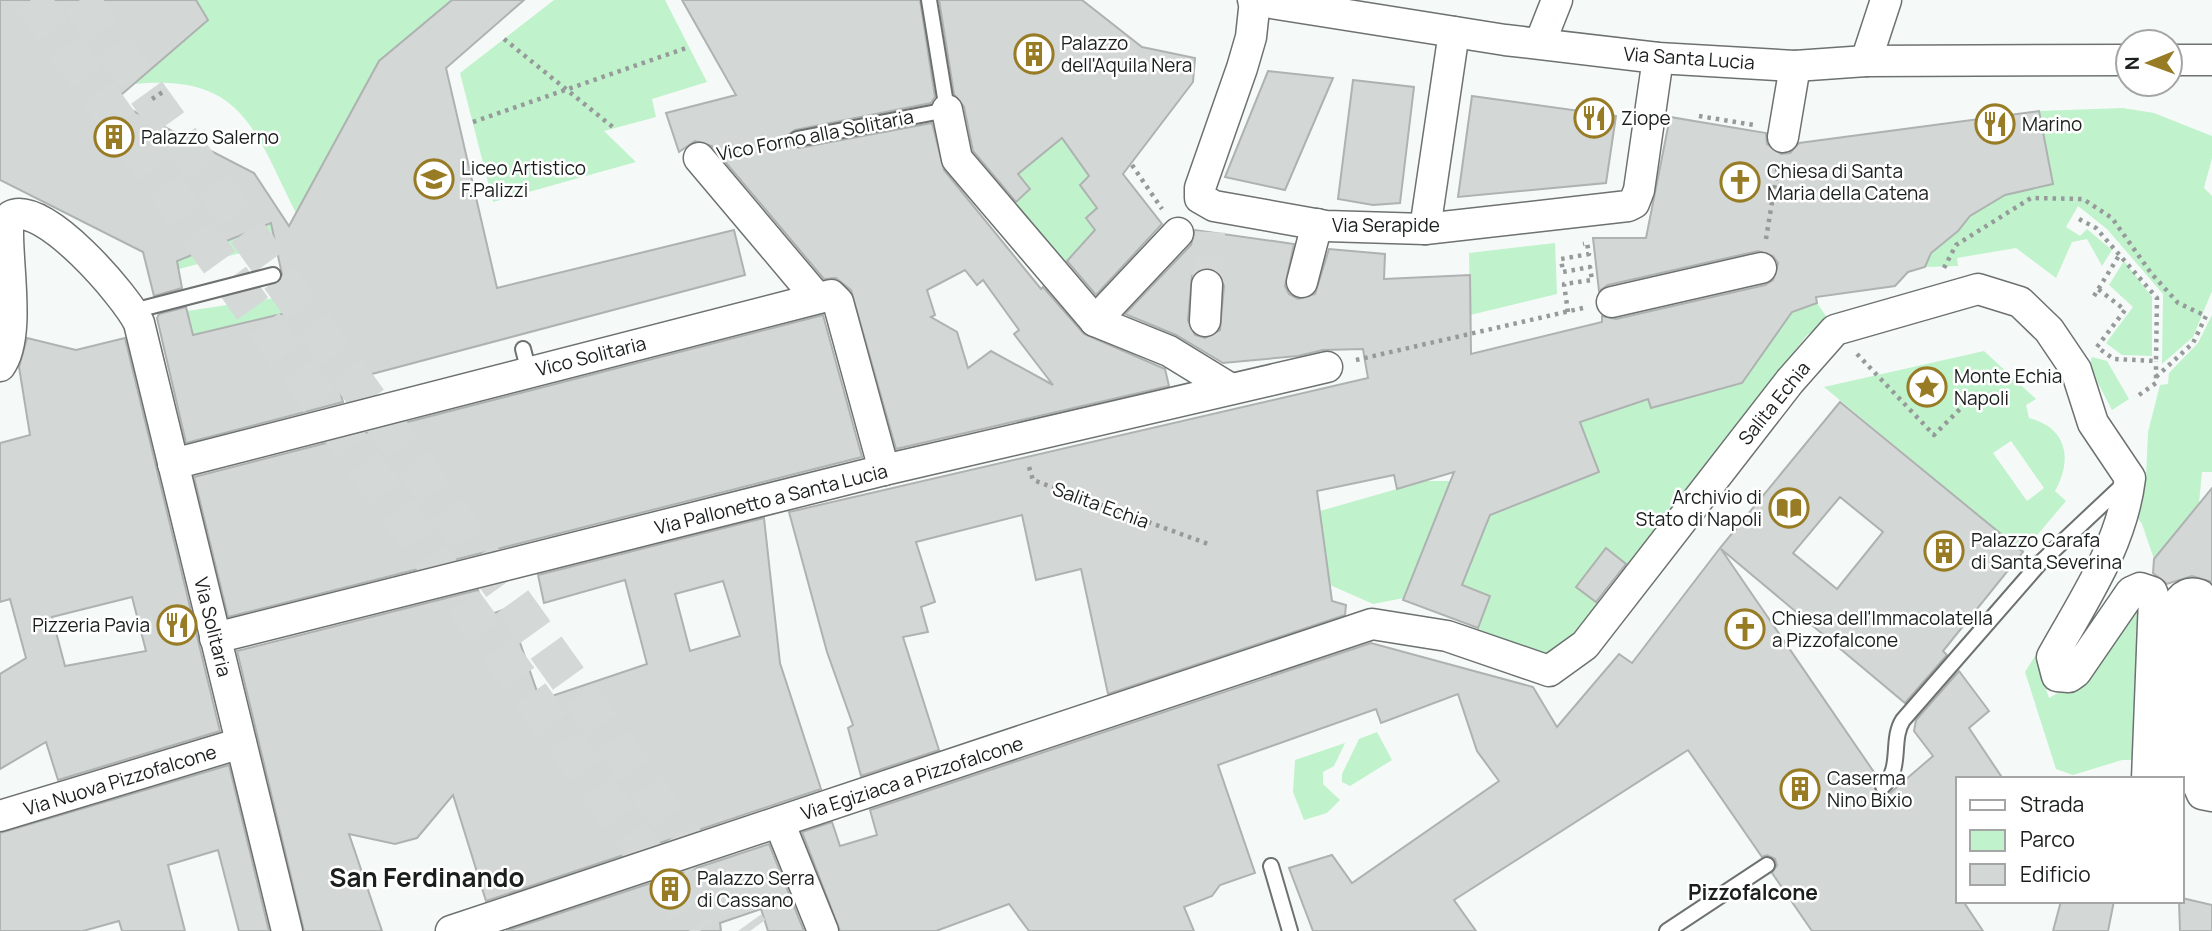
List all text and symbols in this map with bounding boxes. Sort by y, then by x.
north arrow [2114,28,2184,98]
place label: Palazzo dell'Aquila Nera [1061,30,1192,78]
building icon: Palazzo dell'Aquila Nera [1013,33,1055,75]
street label: Via Santa Lucia [1622,40,1756,76]
text: N [2119,56,2145,70]
restaurant icon: Ziope [1573,97,1615,139]
street label: Vico Forno alla Solitaria [714,103,916,167]
restaurant icon: Marino [1974,103,2016,145]
place label: Ziope [1621,105,1671,131]
place label: Marino [2022,111,2082,137]
building icon: Palazzo Salerno [93,116,135,158]
place label: Palazzo Salerno [141,124,279,150]
place label: Liceo Artistico F.Palizzi [461,155,586,203]
school or university icon: Liceo Artistico F.Palizzi [413,158,455,200]
place label: Chiesa di Santa Maria della Catena [1767,158,1929,206]
church icon: Chiesa di Santa Maria della Catena [1719,161,1761,203]
street label: Via Serapide [1332,212,1440,238]
street label: Vico Solitaria [533,330,649,382]
street label: Salita Echia [1732,356,1816,450]
place label: Monte Echia Napoli [1954,363,2062,411]
place icon: Monte Echia Napoli [1906,366,1948,408]
street label: Via Pallonetto a Santa Lucia [652,457,890,541]
street label: Salita Echia [1049,476,1153,534]
place label: Archivio di Stato di Napoli [1635,484,1762,532]
library icon: Archivio di Stato di Napoli [1768,487,1810,529]
place label: Palazzo Carafa di Santa Severina [1971,527,2122,575]
building icon: Palazzo Carafa di Santa Severina [1923,530,1965,572]
street label: Via Solitaria [188,575,238,679]
restaurant icon: Pizzeria Pavia [156,604,198,646]
place label: Chiesa dell'Immacolatella a Pizzofalcone [1772,605,1993,653]
church icon: Chiesa dell'Immacolatella a Pizzofalcone [1724,608,1766,650]
place label: Pizzeria Pavia [32,612,150,638]
street label: Via Egiziaca a Pizzofalcone [797,730,1027,826]
street label: Via Nuova Pizzofalcone [20,738,220,822]
place label: Caserma Nino Bixio [1827,765,1912,813]
building icon: Caserma Nino Bixio [1779,768,1821,810]
legend [1956,777,2184,903]
text: Strada [2020,790,2084,818]
text: Parco [2020,825,2075,853]
district label: San Ferdinando [329,859,525,895]
text: Edificio [2020,860,2091,888]
place label: Palazzo Serra di Cassano [697,865,815,913]
building icon: Palazzo Serra di Cassano [649,868,691,910]
district label: Pizzofalcone [1688,878,1818,906]

